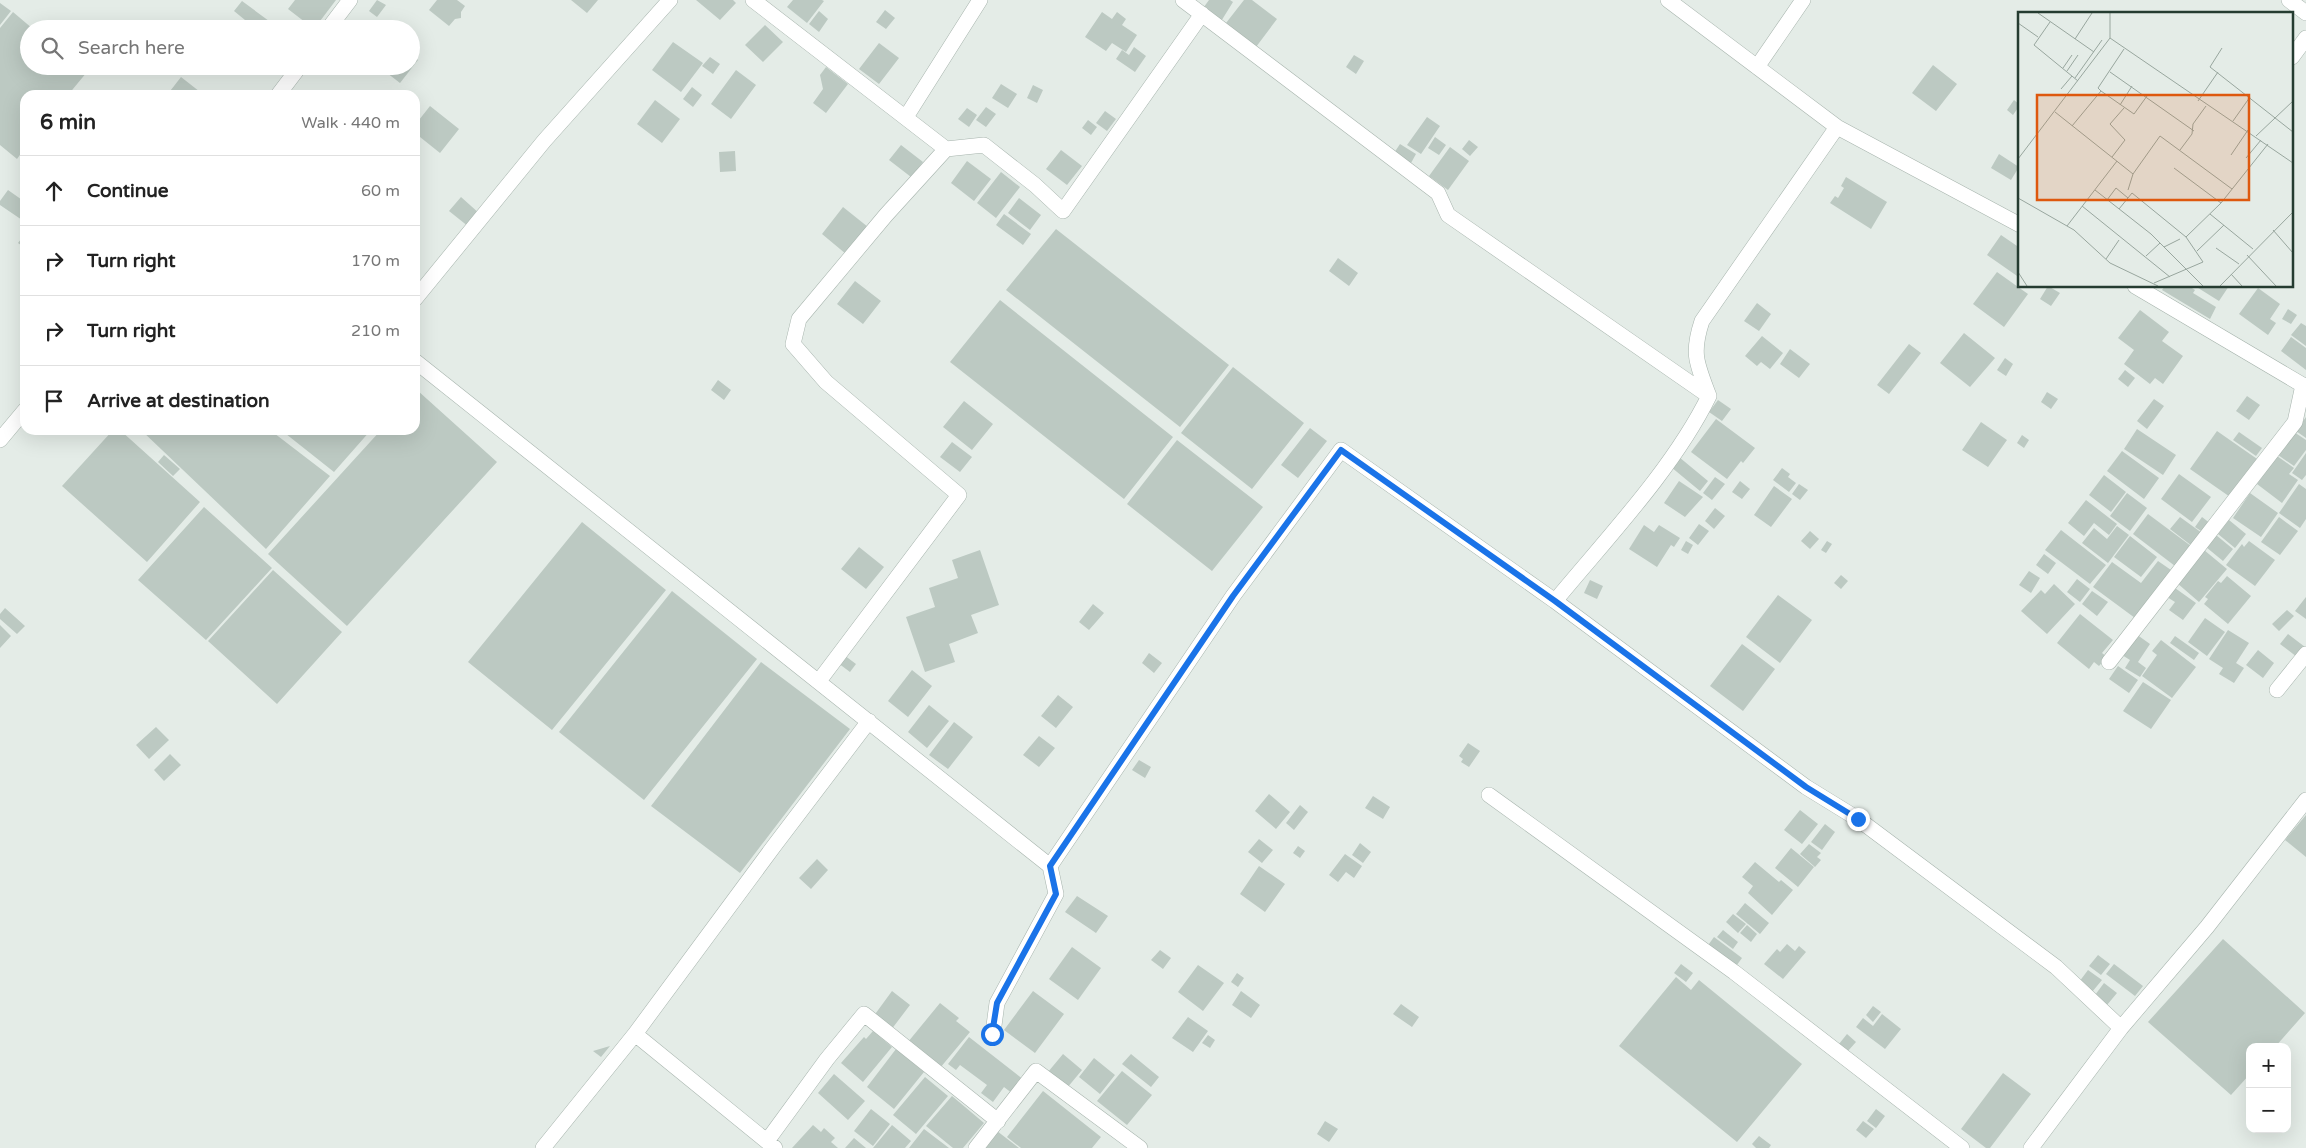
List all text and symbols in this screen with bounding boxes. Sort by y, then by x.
inset map [2018,12,2294,288]
search box [20,20,420,75]
icon: search [38,34,66,62]
text: Search here [78,37,185,59]
text: 6 min [40,110,96,135]
text: Walk · 440 m [301,113,400,133]
icon: ahead [40,177,68,205]
text: Continue [87,180,169,202]
text: 60 m [361,181,400,201]
icon: right [40,247,68,275]
text: Turn right [87,250,175,272]
text: 170 m [351,251,400,271]
icon: right [40,317,68,345]
text: Turn right [87,320,175,342]
text: 210 m [351,321,400,341]
icon: arrive [40,387,68,415]
text: Arrive at destination [87,390,270,412]
route end [1847,808,1870,831]
route start [981,1023,1004,1046]
map controls [2246,1043,2291,1133]
button: + [2246,1043,2291,1088]
button: − [2246,1088,2291,1133]

